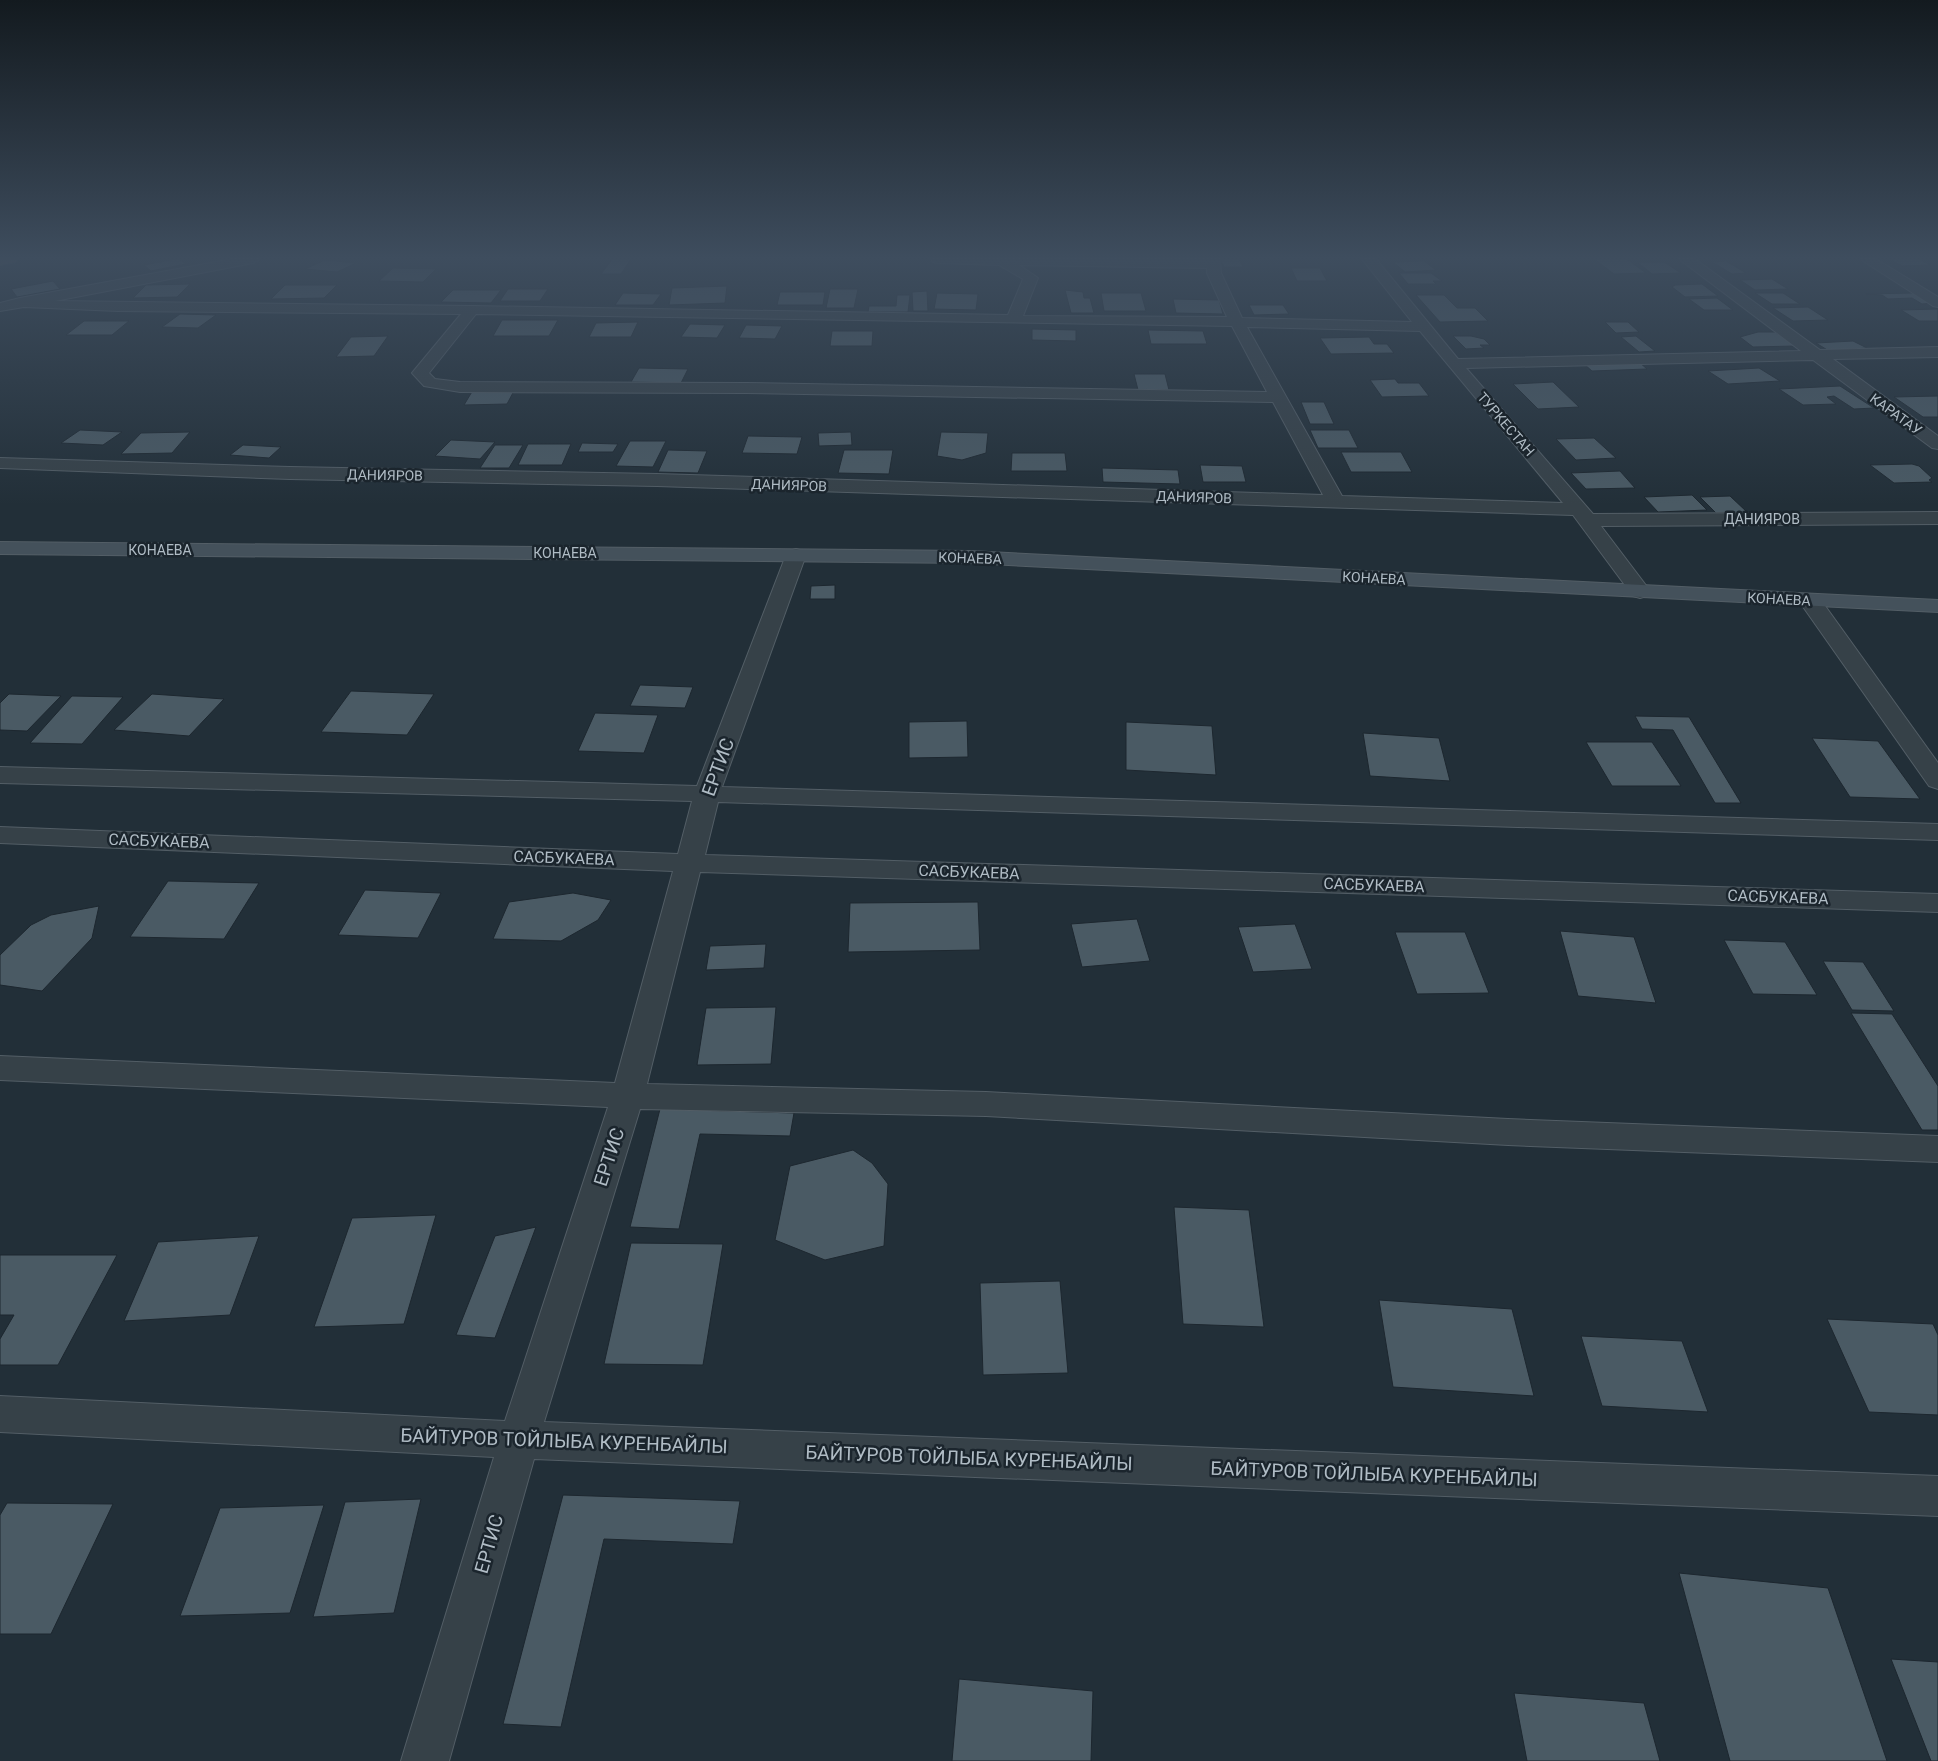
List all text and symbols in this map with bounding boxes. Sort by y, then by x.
street label: ТУРКЕСТАН [1474,389,1538,459]
street label: КАРАТАУ [1867,390,1925,438]
street label: ДАНИЯРОВ [347,466,423,484]
street label: ДАНИЯРОВ [751,476,827,494]
street label: ДАНИЯРОВ [1156,488,1232,506]
street label: ДАНИЯРОВ [1724,511,1800,527]
street label: КОНАЕВА [128,542,192,558]
street label: КОНАЕВА [533,545,597,561]
street label: КОНАЕВА [938,549,1002,567]
street label: КОНАЕВА [1342,568,1406,588]
street label: КОНАЕВА [1747,589,1811,609]
street label: ЕРТИС [697,735,739,799]
street label: САСБУКАЕВА [108,830,211,852]
street label: САСБУКАЕВА [513,847,616,869]
street label: САСБУКАЕВА [918,861,1021,883]
street label: САСБУКАЕВА [1323,874,1426,896]
street label: САСБУКАЕВА [1727,886,1830,908]
street label: ЕРТИС [589,1125,629,1189]
street label: БАЙТУРОВ ТОЙЛЫБА КУРЕНБАЙЛЫ [400,1424,728,1458]
street label: БАЙТУРОВ ТОЙЛЫБА КУРЕНБАЙЛЫ [805,1441,1133,1475]
street label: БАЙТУРОВ ТОЙЛЫБА КУРЕНБАЙЛЫ [1210,1457,1538,1491]
street label: ЕРТИС [470,1512,508,1576]

